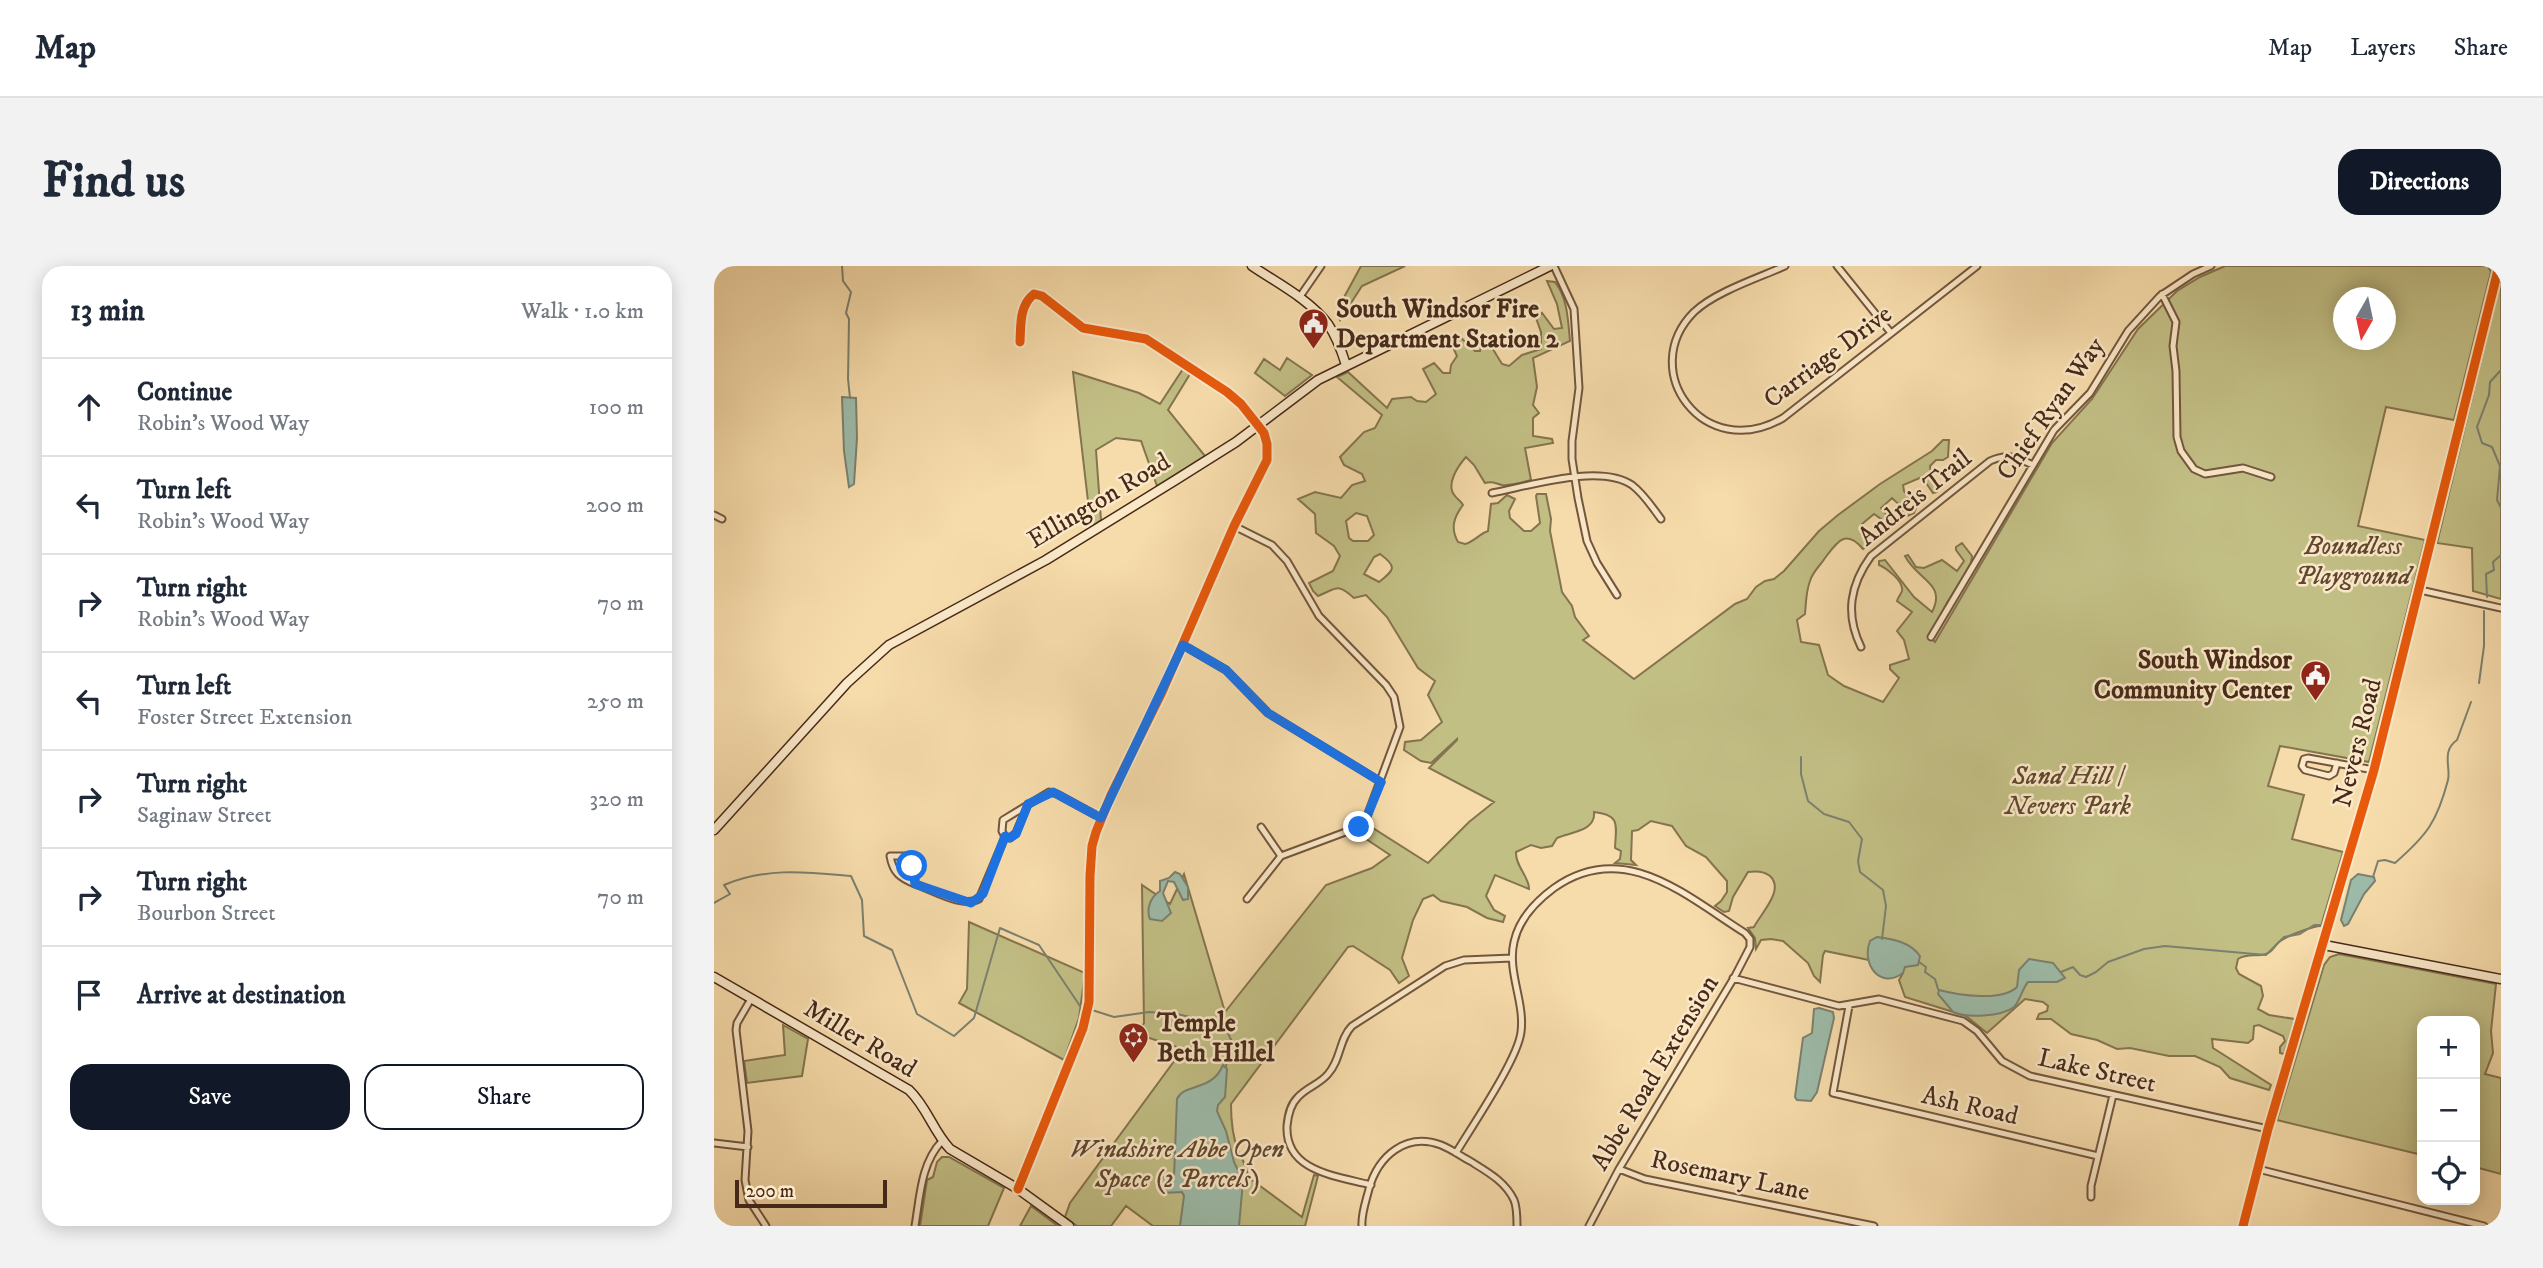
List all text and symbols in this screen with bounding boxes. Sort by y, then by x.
text: Map [35,28,96,69]
text: Map [2268,33,2312,63]
text: Layers [2350,33,2416,63]
text: Share [2454,33,2508,63]
button: Directions [2338,149,2501,215]
text: Find us [42,151,185,213]
north arrow [2333,287,2396,350]
text: 13 min [70,293,145,330]
place label: South Windsor Fire Department Station 2 [1336,293,1560,356]
text: Walk · 1.0 km [521,297,644,326]
street label: Carriage Drive [1757,298,1899,416]
public building icon: South Windsor Fire Department Station 2 [1296,307,1330,351]
street label: Chief Ryan Way [1990,331,2113,487]
text: Continue [137,376,232,409]
icon: ahead [70,388,108,426]
text: 100 m [589,393,644,422]
text: Robin's Wood Way [137,409,309,438]
street label: Andreis Trail [1851,442,1979,554]
street label: Ellington Road [1022,445,1176,557]
text: Turn left [137,474,231,507]
icon: left [70,486,108,524]
text: 200 m [586,491,644,520]
text: Robin's Wood Way [137,507,309,536]
park label: Boundless Playground [2295,530,2414,593]
text: Turn right [137,572,247,605]
icon: right [70,584,108,622]
text: 70 m [597,589,644,618]
text: Robin's Wood Way [137,605,309,634]
place label: South Windsor Community Center [2094,644,2292,707]
public building icon: South Windsor Community Center [2298,658,2332,702]
text: Turn left [137,670,231,703]
street label: Nevers Road [2326,675,2390,811]
icon: left [70,682,108,720]
text: 250 m [587,687,644,716]
text: Foster Street Extension [137,703,352,732]
park label: Sand Hill / Nevers Park [2003,760,2131,823]
text: Turn right [137,768,247,801]
icon: right [70,780,108,818]
text: 320 m [590,785,644,814]
text: Saginaw Street [137,801,272,830]
route end [1343,811,1374,842]
route start [896,850,927,881]
text: Turn right [137,866,247,899]
icon: right [70,878,108,916]
text: 70 m [597,883,644,912]
text: Bourbon Street [137,899,276,928]
street label: Abbe Road Extension [1584,969,1727,1177]
icon: arrive [70,976,108,1014]
text: Arrive at destination [137,979,346,1012]
street label: Miller Road [798,992,922,1086]
place label: Temple Beth Hillel [1156,1007,1276,1070]
map controls [2417,1016,2480,1205]
button: + [2417,1016,2480,1079]
synagogue icon: Temple Beth Hillel [1117,1021,1151,1065]
street label: Lake Street [2035,1041,2159,1101]
button: Save [70,1064,350,1130]
button: Share [364,1064,644,1130]
street label: Ash Road [1918,1079,2022,1133]
button: − [2417,1079,2480,1142]
park label: Windshire Abbe Open Space (2 Parcels) [1070,1133,1284,1196]
button: locate [2417,1142,2480,1205]
street label: Rosemary Lane [1648,1143,1812,1209]
scale bar [735,1177,887,1209]
text: 200 m [746,1180,794,1203]

